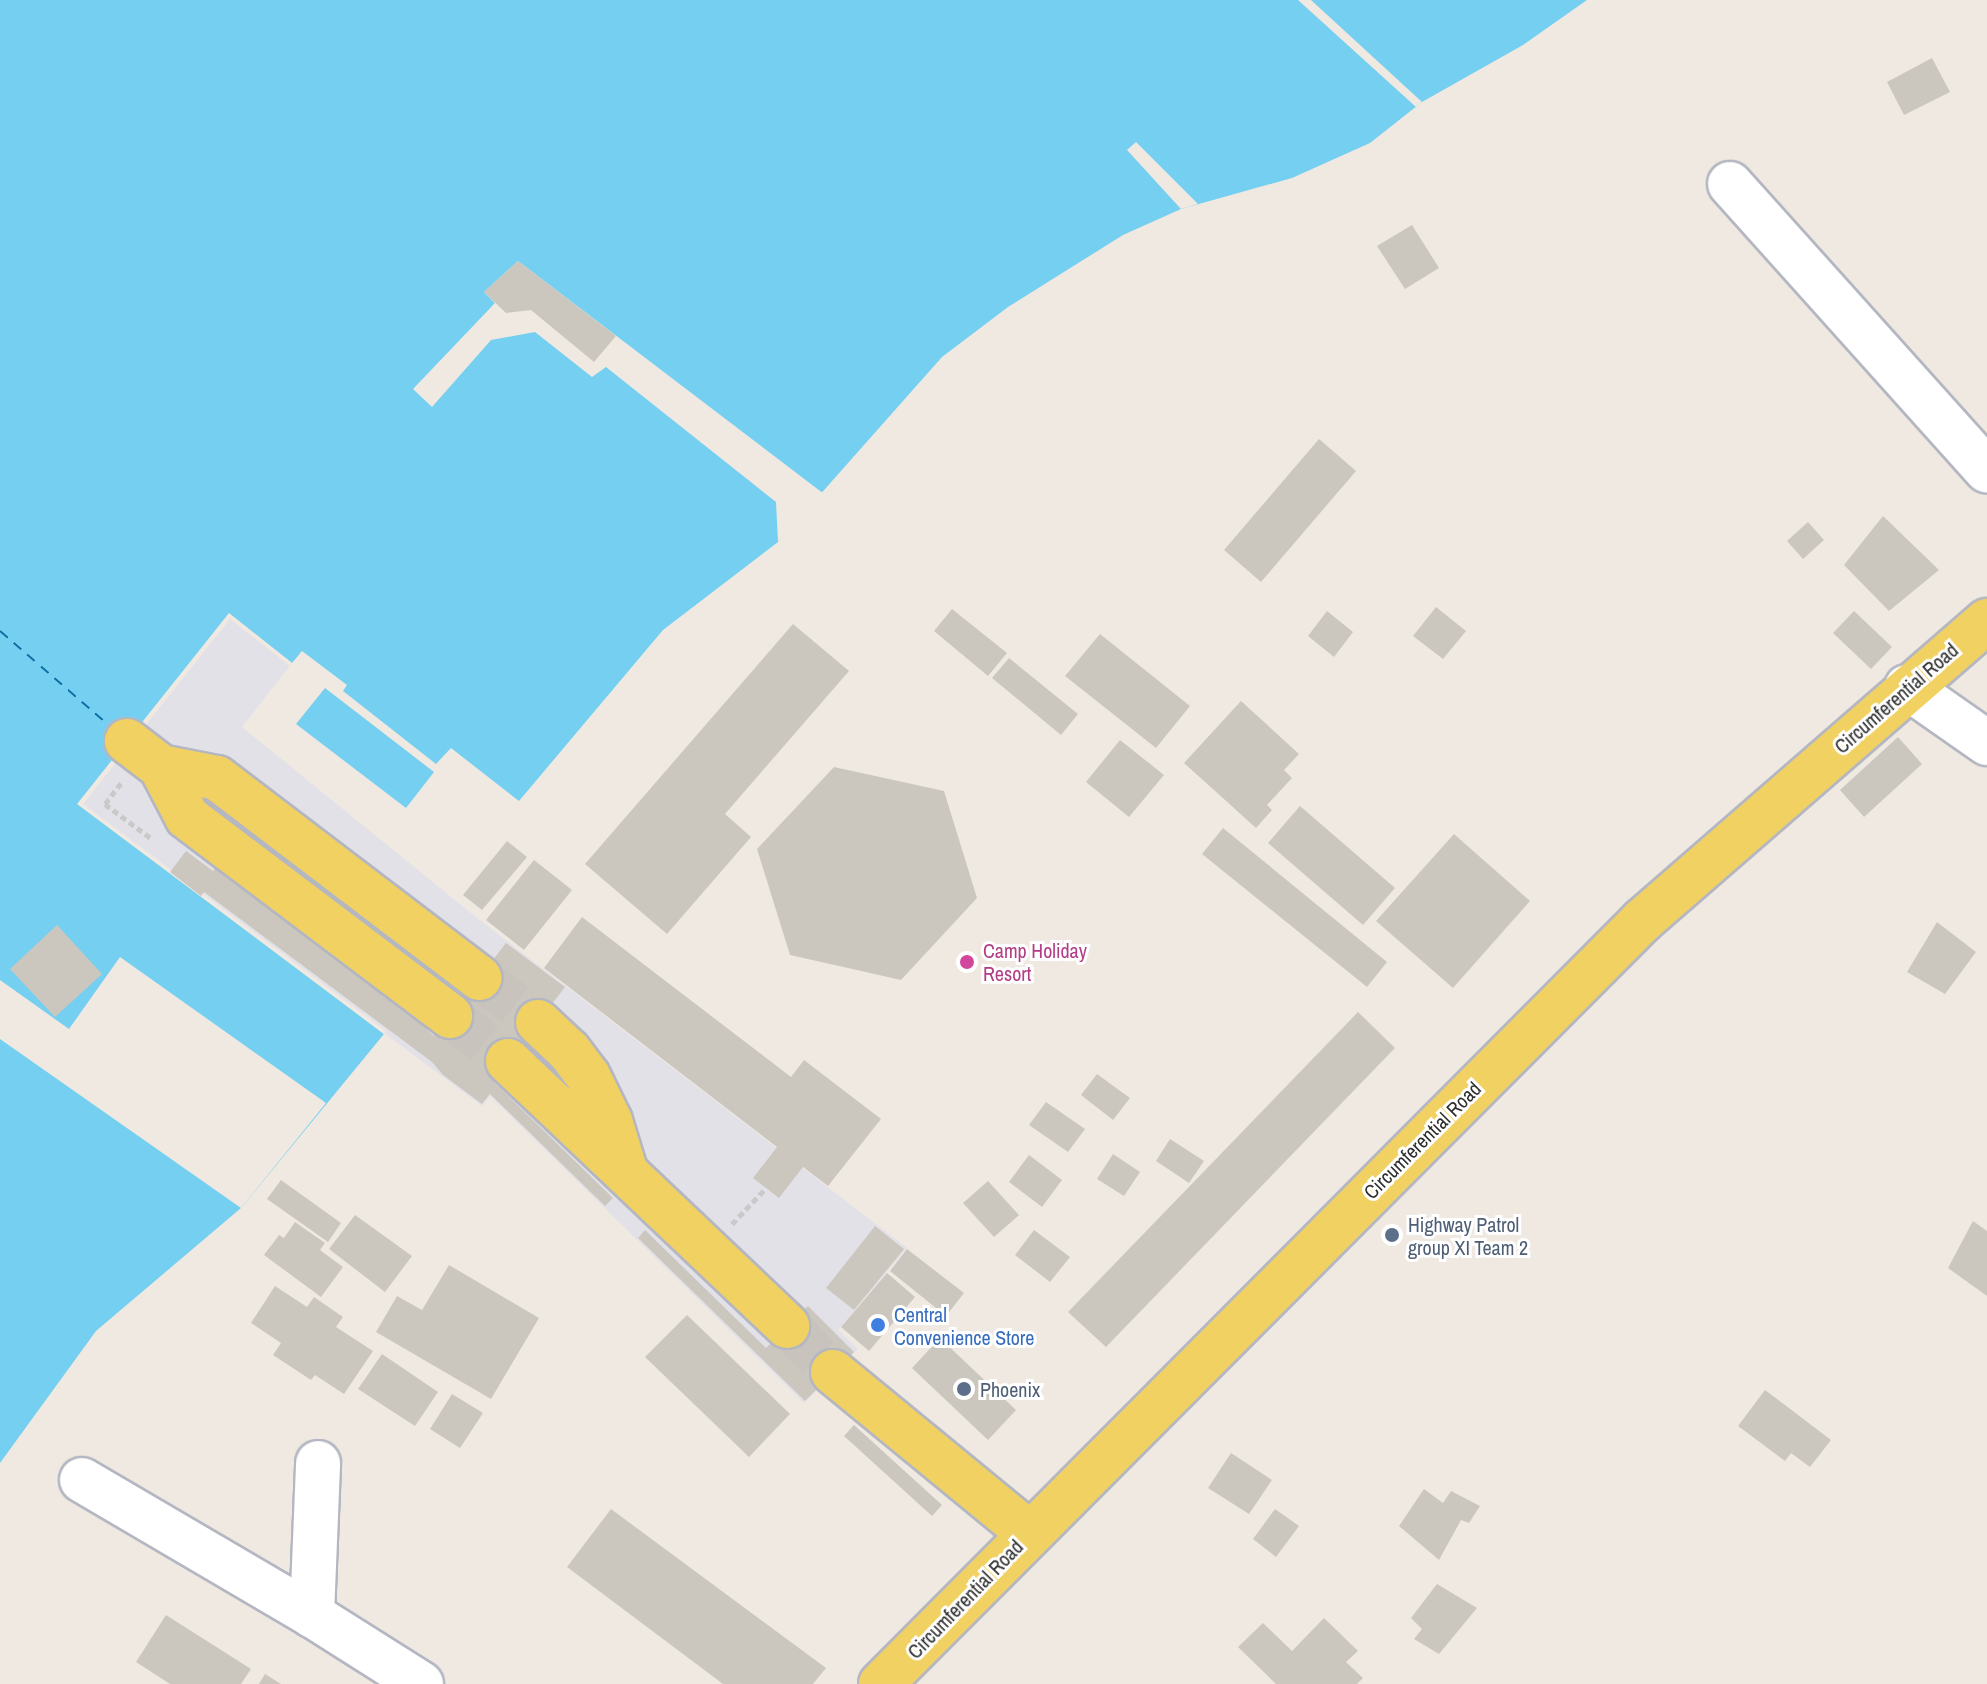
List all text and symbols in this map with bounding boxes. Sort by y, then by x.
street label: Circumferential Road [1829,638,1963,758]
place label: Camp Holiday Resort [983,938,1087,985]
marker: Camp Holiday Resort [958,953,976,971]
street label: Circumferential Road [1358,1076,1486,1204]
place label: Highway Patrol group XI Team 2 [1408,1212,1528,1259]
marker: Highway Patrol group XI Team 2 [1383,1226,1401,1244]
place label: Central Convenience Store [894,1302,1034,1349]
marker: Central Convenience Store [869,1316,887,1334]
place label: Phoenix [980,1377,1040,1401]
marker: Phoenix [955,1380,973,1398]
street label: Circumferential Road [902,1535,1028,1663]

